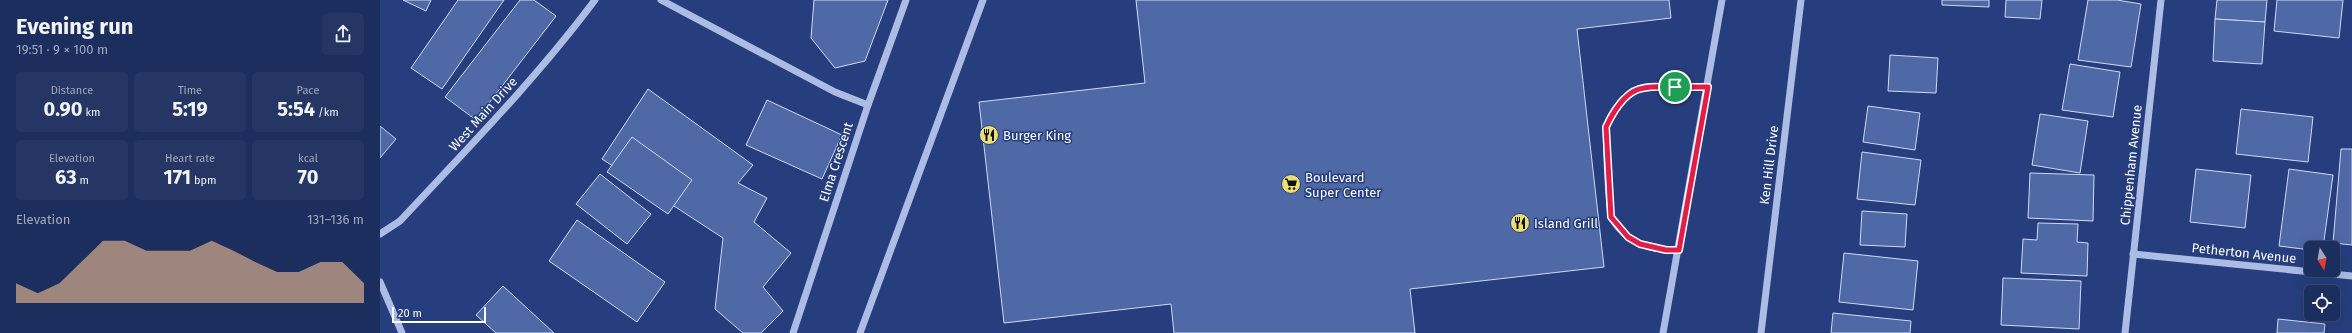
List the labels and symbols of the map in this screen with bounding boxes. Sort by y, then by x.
pin [1658,70,1692,104]
street label: West Main Drive [446,74,520,154]
street label: Chippenham Avenue [2117,104,2145,226]
street label: Elma Crescent [816,120,856,204]
restaurant icon: Burger King [978,124,1000,146]
street label: Ken Hill Drive [1757,125,1781,205]
place label: Burger King [1003,128,1071,143]
place label: Boulevard Super Center [1305,170,1381,200]
supermarket icon: Boulevard Super Center [1280,173,1302,195]
restaurant icon: Island Grill [1509,212,1531,234]
place label: Island Grill [1534,216,1598,231]
street label: Petherton Avenue [2191,240,2297,266]
north arrow [2304,241,2340,277]
scale bar [392,305,486,324]

